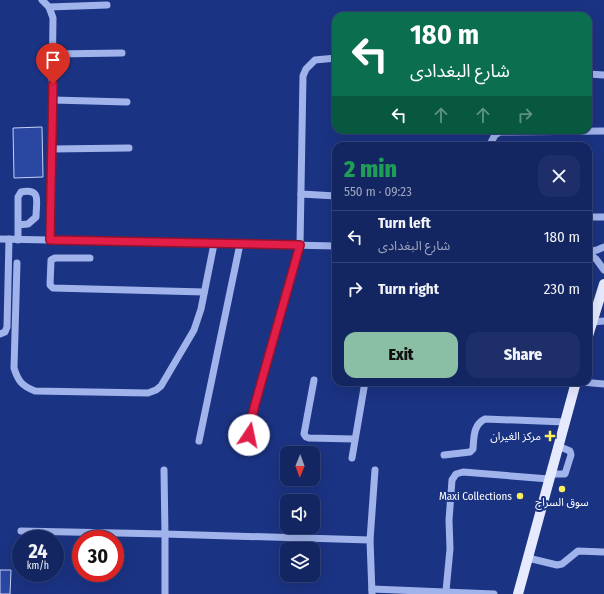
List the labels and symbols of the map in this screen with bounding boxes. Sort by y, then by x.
pin [36,43,70,84]
position arrow [228,414,270,456]
place label: مركز الغيران [490,430,541,443]
marker: مركز الغيران [544,430,556,442]
north arrow [280,446,320,486]
marker: سوق السراج [557,484,567,494]
place label: Maxi Collections [439,490,512,503]
marker: Maxi Collections [515,491,525,501]
place label: سوق السراج [535,496,589,510]
speed limit sign: 30 [72,530,124,582]

